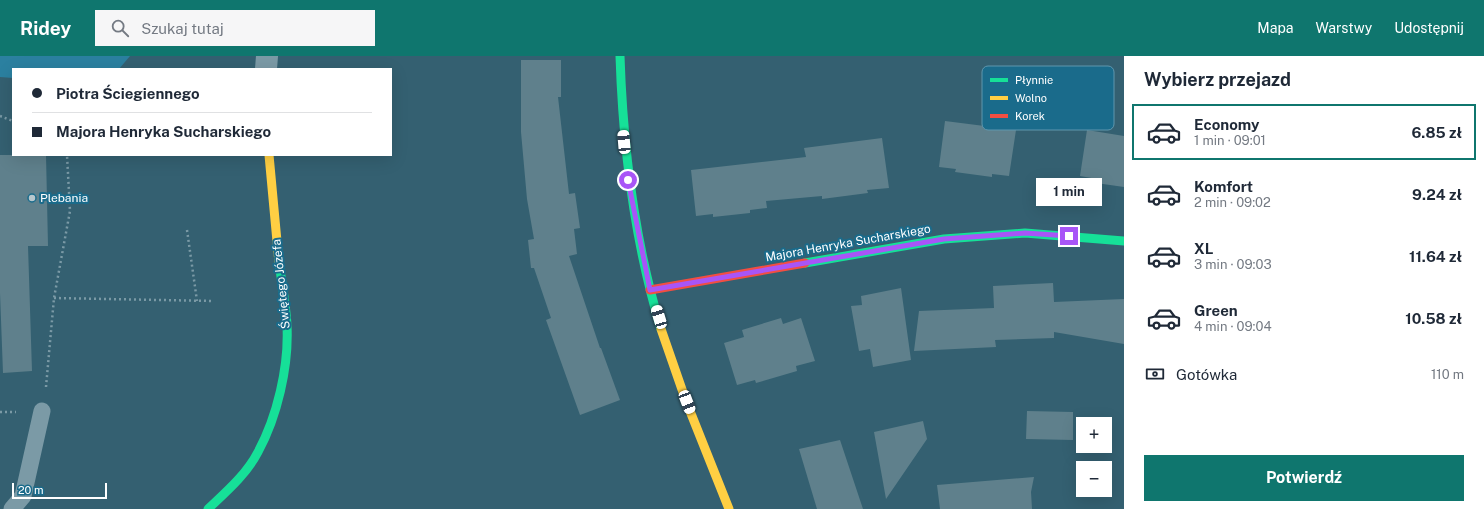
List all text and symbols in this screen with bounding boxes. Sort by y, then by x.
search box [95,10,375,46]
text: Ridey [20,17,71,39]
icon: search [109,17,131,39]
text: Szukaj tutaj [141,20,224,37]
text: Mapa [1257,20,1293,36]
text: Warstwy [1315,20,1372,36]
text: Udostępnij [1394,20,1464,36]
legend [982,66,1114,130]
text: Wybierz przejazd [1144,69,1291,90]
text: Płynnie [1015,74,1053,86]
text: Piotra Ściegiennego [56,85,200,102]
text: Wolno [1015,92,1047,104]
text: Korek [1015,110,1045,122]
icon: car [1146,114,1182,150]
text: Economy [1194,116,1259,133]
text: Majora Henryka Sucharskiego [56,123,271,140]
text: 6.85 zł [1411,124,1462,141]
car [617,130,631,154]
text: 1 min · 09:01 [1194,133,1266,148]
route start [619,171,637,189]
icon: car [1146,176,1182,212]
callout: 1 min [1036,178,1102,206]
text: Komfort [1194,178,1253,195]
text: 1 min [1053,184,1085,199]
text: 9.24 zł [1412,186,1462,203]
place label: Plebania [40,191,88,205]
marker: Plebania [27,193,37,203]
text: 2 min · 09:02 [1194,195,1271,210]
street label: Majora Henryka Sucharskiego [764,222,932,264]
route end [1060,227,1078,245]
street label: Świętego Józefa [269,238,293,330]
icon: car [1146,238,1182,274]
text: XL [1194,240,1213,257]
text: 11.64 zł [1409,248,1462,265]
text: 3 min · 09:03 [1194,257,1272,272]
icon: car [1146,300,1182,336]
text: Green [1194,302,1238,319]
car [650,304,668,330]
text: 10.58 zł [1405,310,1462,327]
text: 4 min · 09:04 [1194,319,1272,334]
icon: cash [1144,363,1166,385]
text: Gotówka [1176,366,1237,383]
text: 110 m [1431,367,1464,382]
car [677,389,697,415]
map controls [1076,417,1112,497]
button: + [1076,417,1112,453]
button: Potwierdź [1144,455,1464,501]
button: − [1076,461,1112,497]
scale bar [12,481,107,500]
text: 20 m [18,484,43,496]

